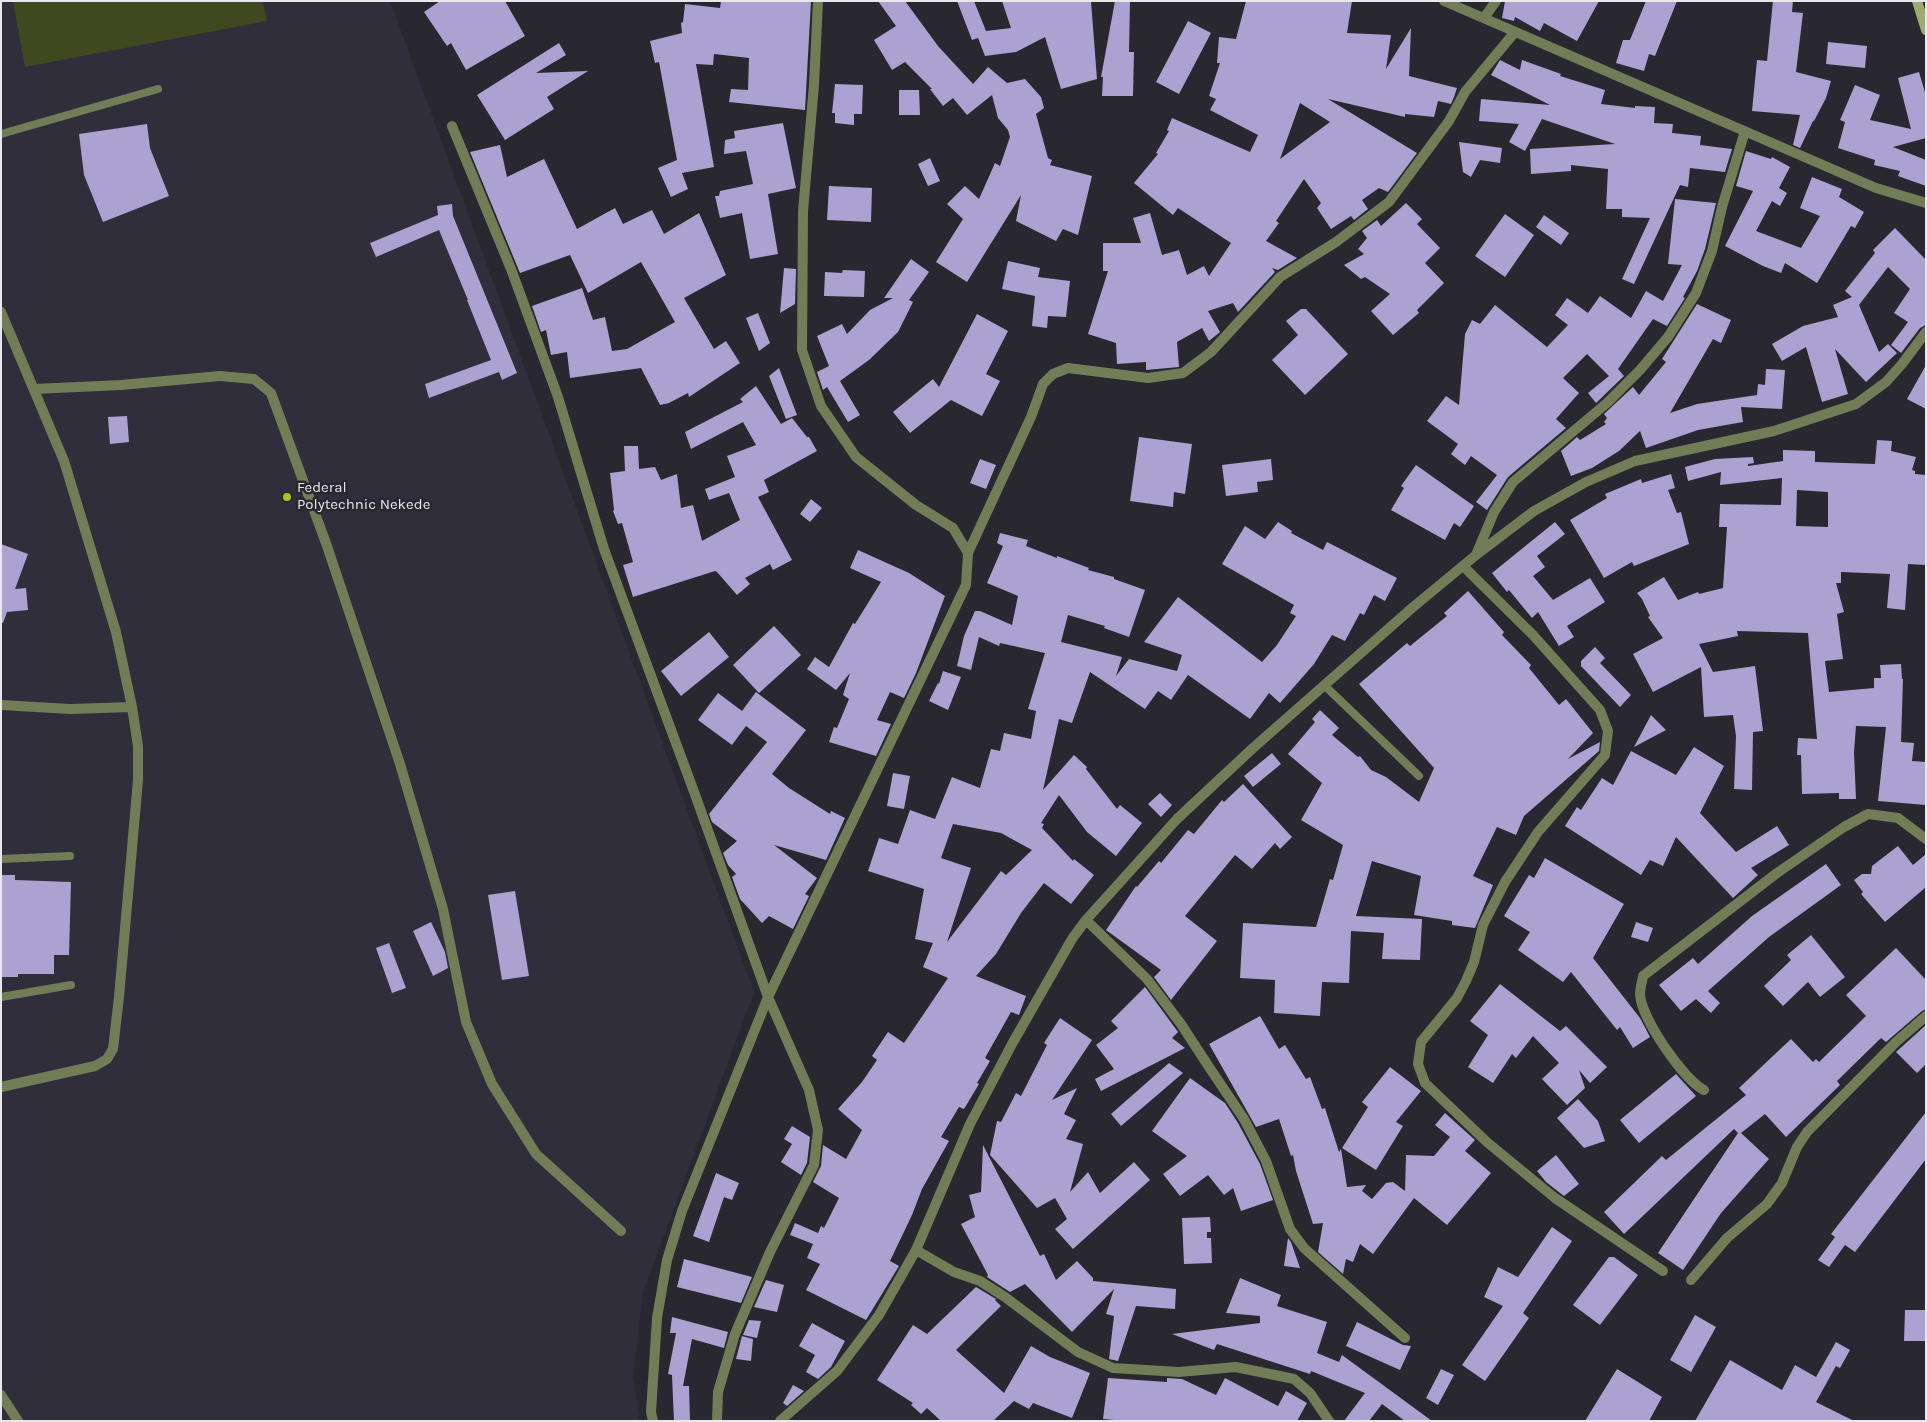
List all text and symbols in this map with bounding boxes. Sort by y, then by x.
place label: Federal Polytechnic Nekede [297,479,430,514]
marker: Federal Polytechnic Nekede [281,491,293,503]

